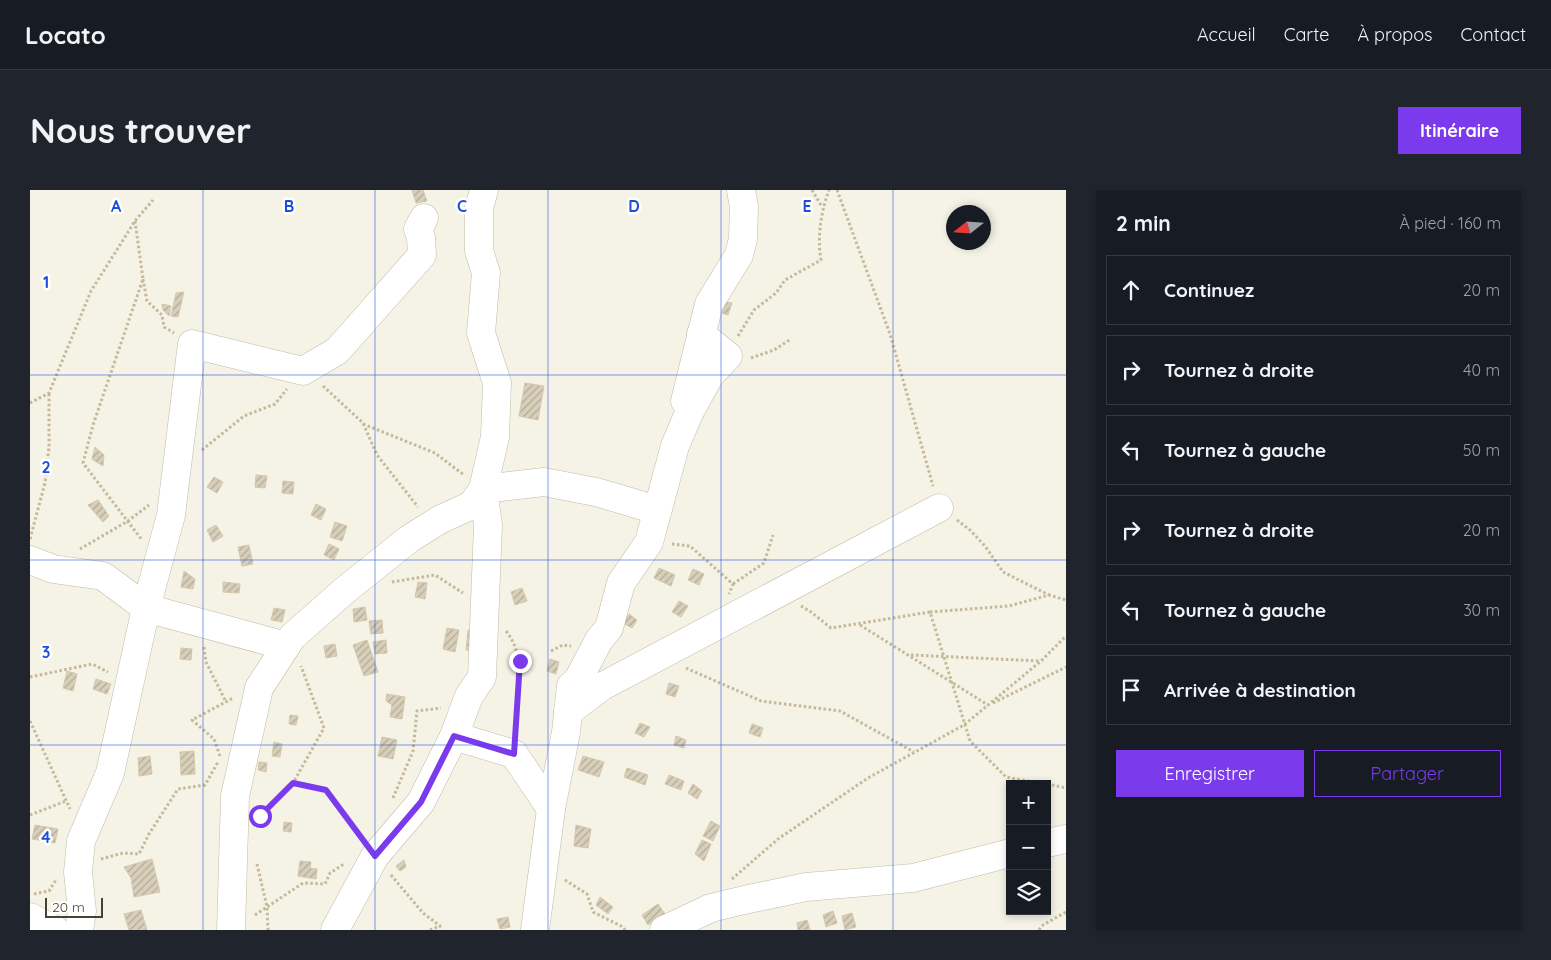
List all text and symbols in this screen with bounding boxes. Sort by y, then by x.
text: Locato [25,20,106,50]
text: Accueil [1197,23,1256,46]
text: Carte [1284,23,1329,46]
text: À propos [1357,23,1433,46]
text: Contact [1461,23,1526,46]
button: Itinéraire [1398,107,1521,154]
text: Nous trouver [30,108,251,152]
text: A [111,196,122,216]
text: B [284,196,294,216]
text: C [457,196,467,216]
text: D [628,196,640,216]
text: E [802,196,812,216]
north arrow [946,205,991,250]
text: 2 min [1116,210,1171,236]
text: À pied · 160 m [1400,213,1501,233]
text: 1 [43,272,49,292]
icon: ahead [1117,276,1145,304]
text: Continuez [1164,278,1254,302]
text: 20 m [1463,280,1500,300]
icon: right [1117,356,1145,384]
text: Tournez à droite [1164,358,1314,382]
text: 40 m [1463,360,1500,380]
icon: left [1117,436,1145,464]
text: Tournez à gauche [1164,438,1326,462]
text: 50 m [1463,440,1500,460]
text: 2 [41,457,51,477]
icon: right [1117,516,1145,544]
text: Tournez à droite [1164,518,1314,542]
text: 20 m [1463,520,1500,540]
icon: left [1117,596,1145,624]
text: Tournez à gauche [1164,598,1326,622]
text: 30 m [1463,600,1500,620]
text: 3 [42,642,50,662]
route end [509,650,532,673]
icon: arrive [1117,676,1145,704]
text: Arrivée à destination [1164,678,1356,702]
button: Enregistrer [1116,750,1304,797]
button: Partager [1314,750,1501,797]
map controls [1006,780,1051,915]
button: + [1006,780,1051,825]
route start [249,805,272,828]
button: − [1006,825,1051,870]
text: 4 [41,827,51,847]
button: layers [1006,870,1051,915]
scale bar [45,895,102,918]
text: 20 m [52,898,85,916]

